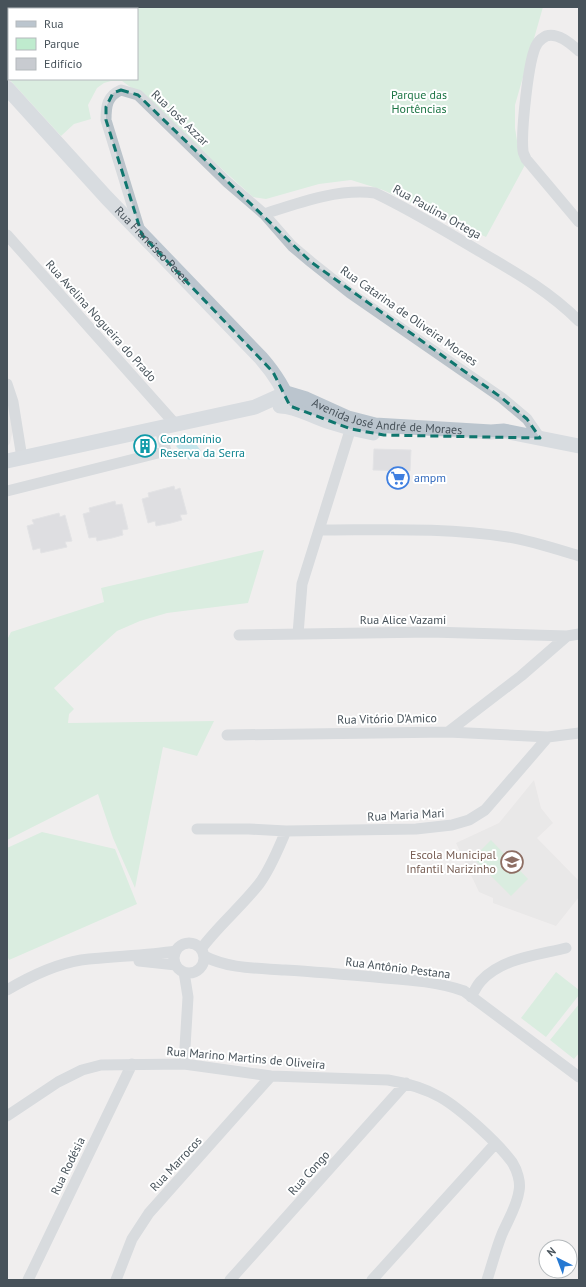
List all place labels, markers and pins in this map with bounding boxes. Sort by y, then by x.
place label: Condomínio Reserva da Serra [160,431,245,460]
building icon: Condomínio Reserva da Serra [132,433,158,459]
supermarket icon: ampm [385,465,411,491]
place label: ampm [414,470,446,485]
place label: Escola Municipal Infantil Narizinho [406,847,496,876]
school or university icon: Escola Municipal Infantil Narizinho [499,849,525,875]

